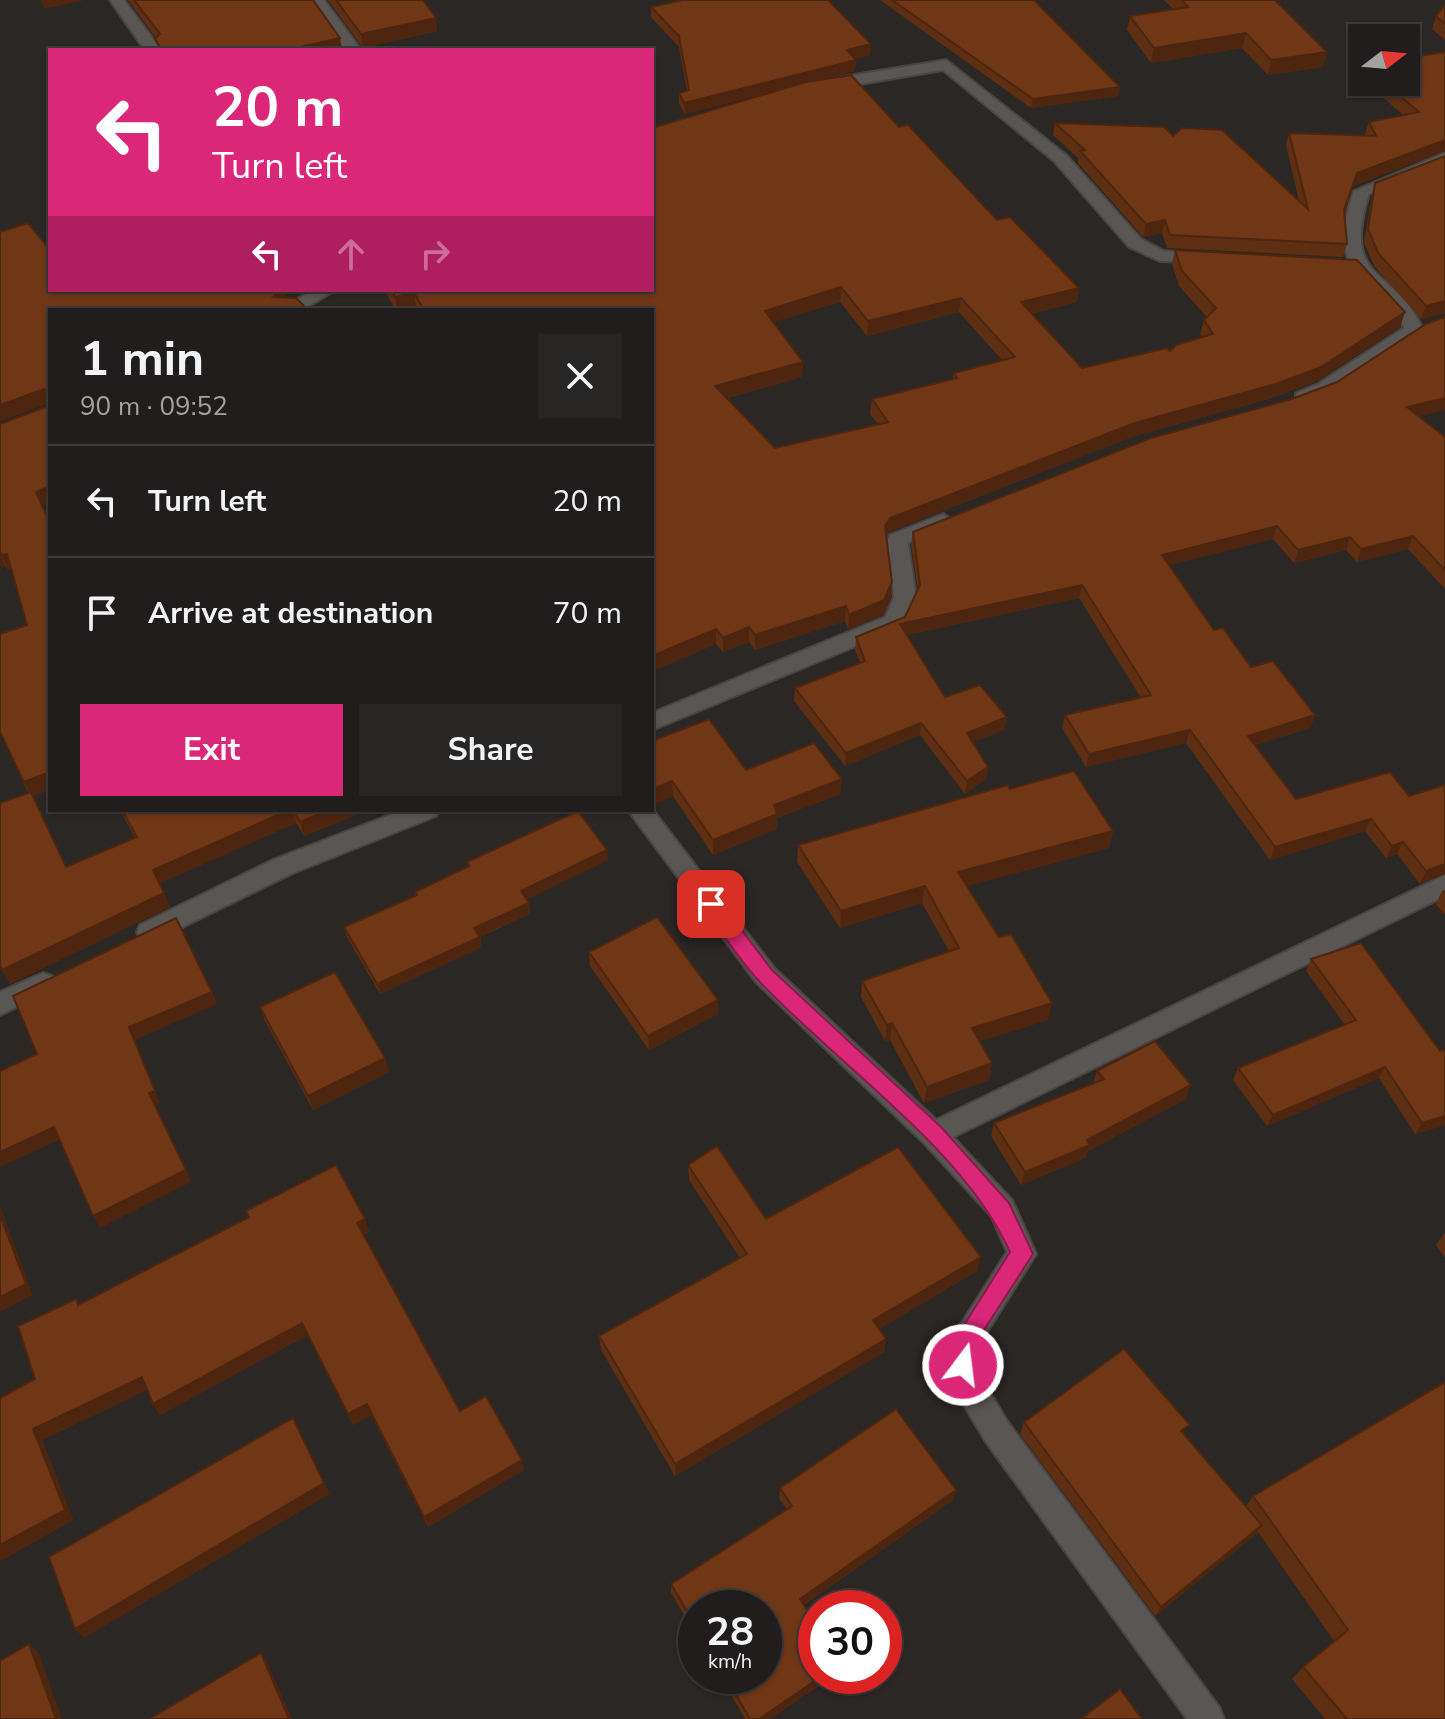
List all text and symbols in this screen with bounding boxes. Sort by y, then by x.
north arrow [1348,24,1420,96]
map controls [1348,24,1420,96]
text: 20 m [212,69,343,146]
icon: left [80,80,184,184]
text: Turn left [212,142,347,191]
icon: left [245,232,289,276]
icon: ahead [329,232,373,276]
icon: right [413,232,457,276]
text: 1 min [80,326,204,392]
button: close [538,334,622,418]
text: 90 m · 09:52 [80,389,228,424]
icon: left [80,479,124,523]
text: Turn left [148,481,266,522]
text: 20 m [553,481,622,522]
icon: arrive [80,591,124,635]
text: Arrive at destination [148,593,433,634]
text: 70 m [553,593,622,634]
button: Exit [80,704,343,796]
button: Share [359,704,622,796]
pin [677,870,745,938]
icon: arrive [689,882,733,926]
position arrow [921,1323,1005,1407]
speed limit sign: 30 [798,1590,902,1694]
text: 28 [706,1605,754,1659]
text: km/h [708,1648,752,1675]

